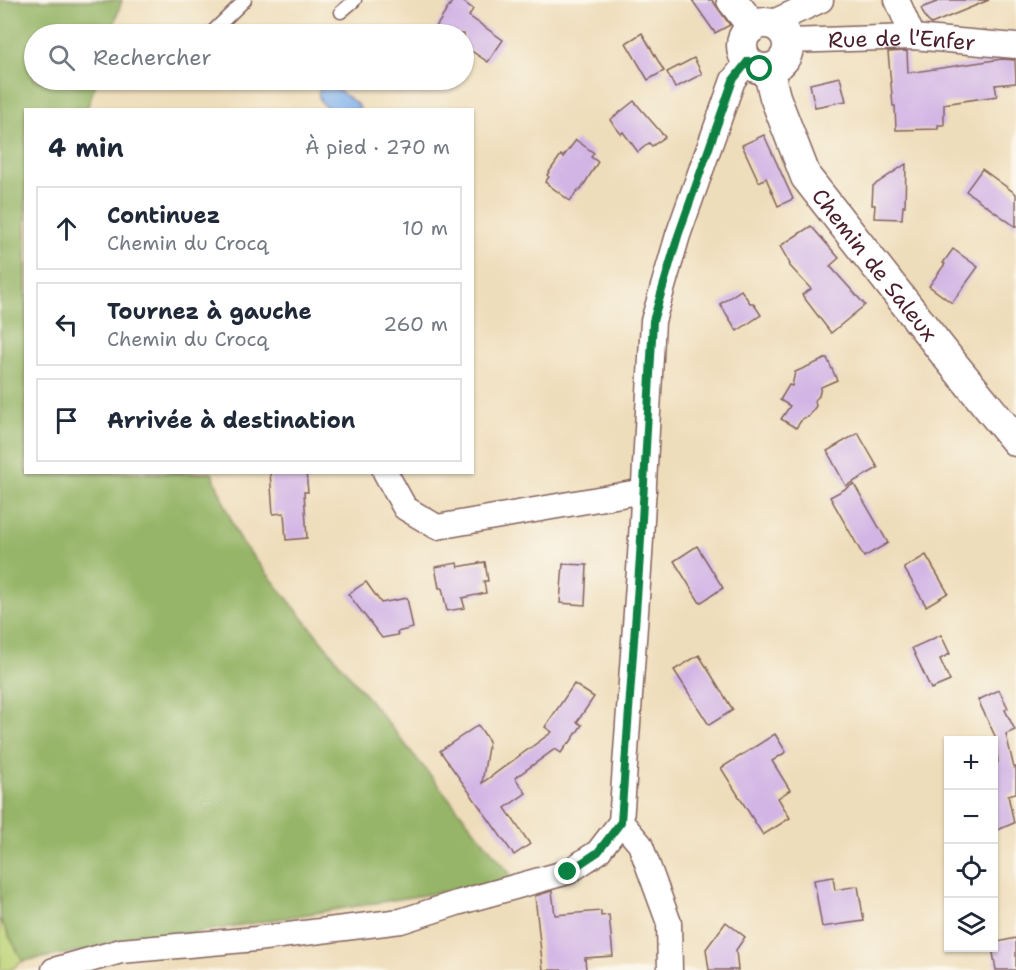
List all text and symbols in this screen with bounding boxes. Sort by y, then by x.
street label: Rue de l'Enfer [828,22,977,57]
search box [24,24,474,90]
icon: search [45,41,78,74]
text: Rechercher [93,43,212,72]
route start [746,55,772,81]
text: 4 min [48,130,124,165]
text: À pied · 270 m [305,134,450,160]
street label: Chemin de Saleux [806,182,944,347]
text: Continuez [107,201,220,230]
icon: ahead [50,212,83,245]
text: 10 m [402,215,448,241]
text: Chemin du Crocq [107,230,268,256]
text: Tournez à gauche [107,297,312,326]
icon: left [50,308,83,341]
text: 260 m [383,311,448,337]
text: Chemin du Crocq [107,326,268,352]
icon: arrive [50,404,83,437]
text: Arrivée à destination [107,406,355,435]
map controls [944,736,998,952]
button: + [944,736,998,790]
button: − [944,790,998,844]
button: locate [944,844,998,898]
route end [554,858,580,884]
button: layers [944,898,998,952]

